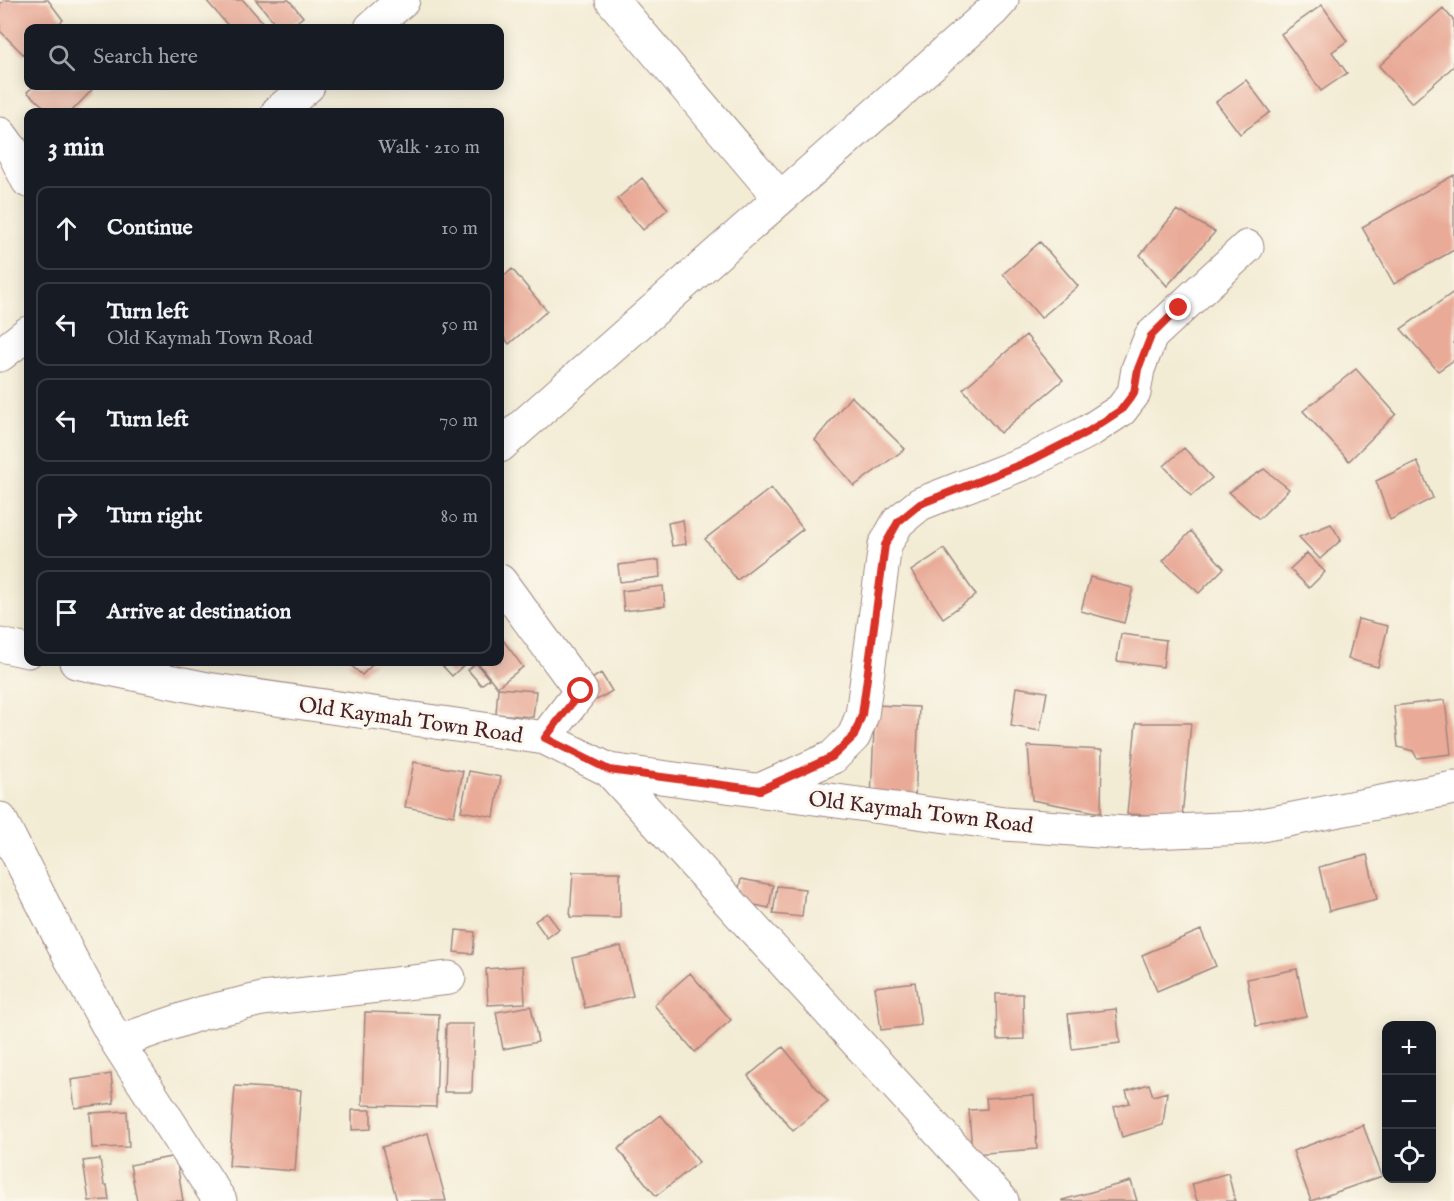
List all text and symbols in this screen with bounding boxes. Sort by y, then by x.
search box [24,24,504,90]
icon: search [45,41,78,74]
text: Search here [93,43,198,71]
text: 3 min [48,131,104,164]
text: Walk · 210 m [378,135,480,160]
icon: ahead [50,212,83,245]
text: Continue [107,214,193,242]
text: 10 m [441,216,478,241]
route end [1165,294,1191,320]
text: Turn left [107,298,189,326]
icon: left [50,308,83,341]
text: 50 m [441,312,478,337]
text: Old Kaymah Town Road [107,326,313,351]
icon: left [50,404,83,437]
text: Turn left [107,406,189,434]
text: 70 m [439,408,478,433]
icon: right [50,500,83,533]
text: Turn right [107,502,202,530]
text: 80 m [441,504,478,529]
icon: arrive [50,596,83,629]
text: Arrive at destination [107,598,291,626]
route start [567,677,593,703]
street label: Old Kaymah Town Road [297,691,525,751]
street label: Old Kaymah Town Road [807,785,1035,841]
map controls [1382,1021,1436,1183]
button: + [1382,1021,1436,1075]
button: − [1382,1075,1436,1129]
button: locate [1382,1129,1436,1183]

